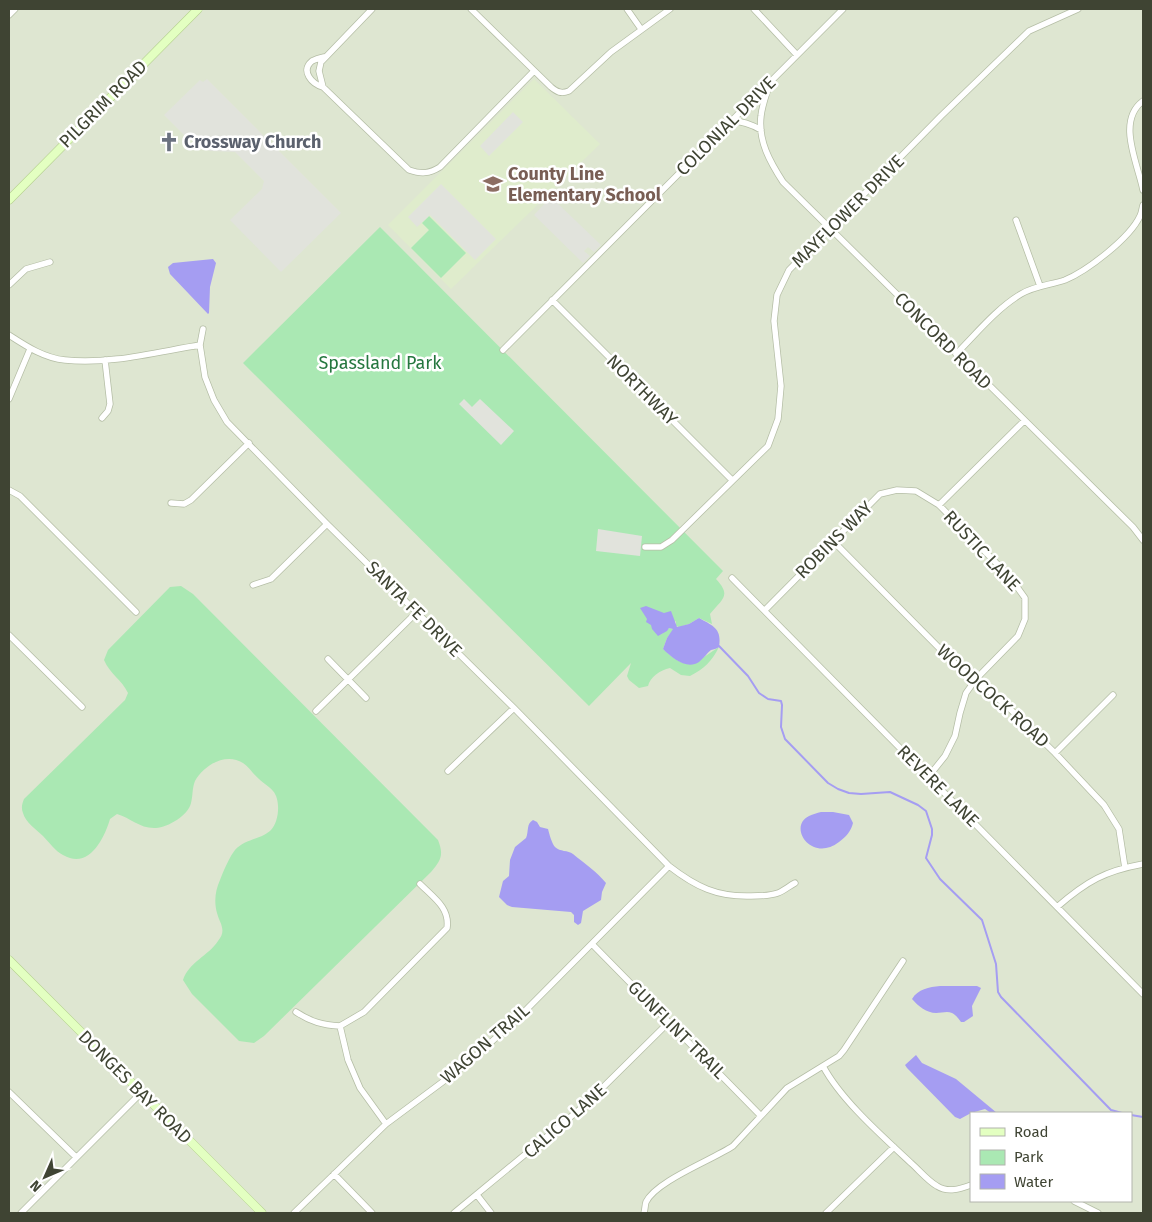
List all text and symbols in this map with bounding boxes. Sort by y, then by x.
street label: PILGRIM ROAD [55,56,151,152]
street label: COLONIAL DRIVE [672,72,780,180]
church icon: Crossway Church [158,131,180,153]
place label: Crossway Church [184,131,321,153]
street label: MAYFLOWER DRIVE [787,150,909,272]
place label: County Line Elementary School [508,163,662,206]
school or university icon: County Line Elementary School [482,173,504,195]
street label: CONCORD ROAD [890,288,996,394]
street label: NORTHWAY [602,350,682,430]
park label: Spassland Park [318,352,442,374]
street label: ROBINS WAY [791,497,877,583]
street label: RUSTIC LANE [939,506,1025,596]
street label: SANTA FE DRIVE [361,556,467,662]
street label: WOODCOCK ROAD [932,640,1054,752]
street label: REVERE LANE [893,741,983,831]
street label: GUNFLINT TRAIL [623,976,731,1084]
street label: WAGON TRAIL [436,999,534,1089]
street label: DONGES BAY ROAD [74,1026,196,1148]
street label: CALICO LANE [519,1079,611,1163]
legend [970,1112,1132,1202]
text: Road [1014,1123,1049,1141]
text: Park [1014,1148,1044,1166]
north arrow [20,1152,70,1202]
text: Water [1014,1173,1053,1191]
text: N [27,1177,45,1195]

